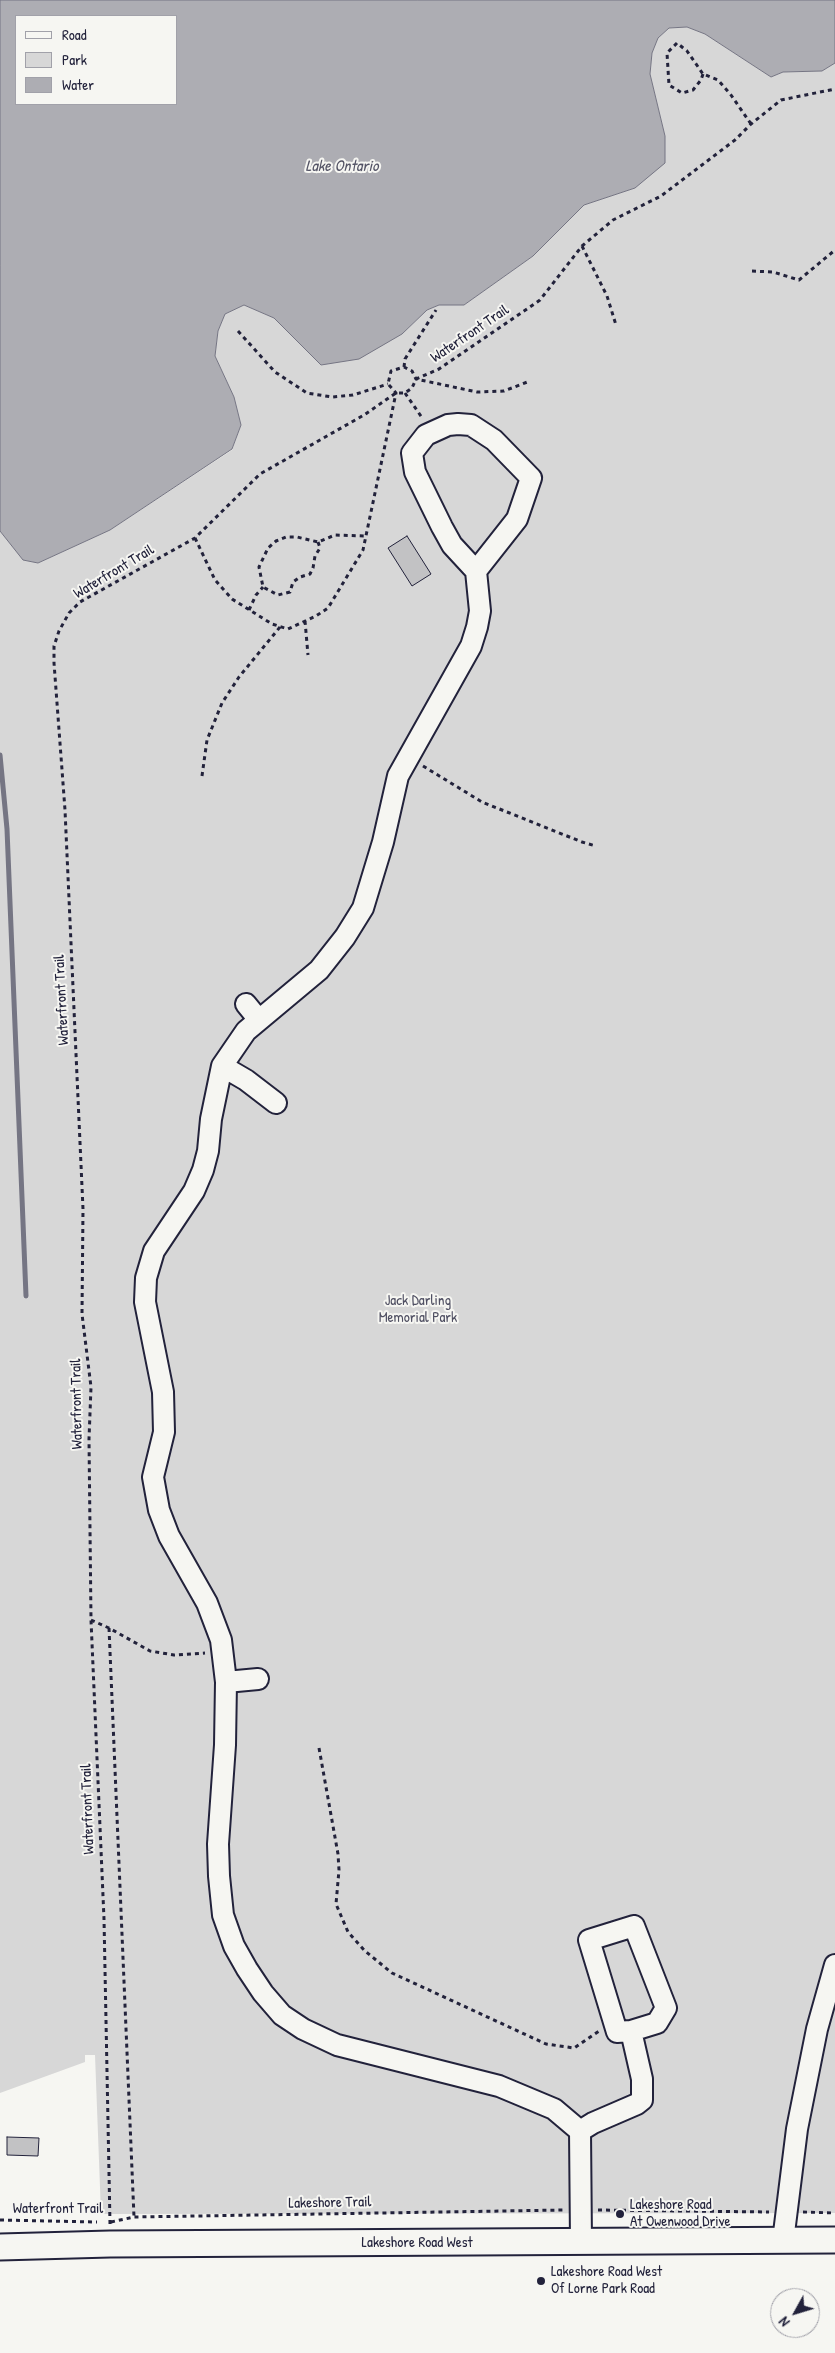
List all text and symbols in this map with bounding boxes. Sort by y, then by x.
legend [15,15,178,105]
text: Road [62,24,87,45]
text: Park [62,49,87,70]
text: Water [62,74,94,95]
water label: Lake Ontario [305,157,379,177]
street label: Waterfront Trail [427,301,513,367]
street label: Waterfront Trail [71,541,157,603]
street label: Waterfront Trail [51,954,73,1046]
park label: Jack Darling Memorial Park [379,1292,457,1327]
street label: Waterfront Trail [67,1359,87,1449]
street label: Waterfront Trail [77,1763,99,1855]
street label: Lakeshore Trail [288,2193,372,2213]
place label: Lakeshore Road At Owenwood Drive [630,2196,731,2231]
street label: Waterfront Trail [13,2200,103,2218]
marker: Lakeshore Road At Owenwood Drive [614,2208,626,2220]
street label: Lakeshore Road West [361,2234,473,2252]
place label: Lakeshore Road West Of Lorne Park Road [551,2263,662,2298]
marker: Lakeshore Road West Of Lorne Park Road [535,2275,547,2287]
north arrow [770,2288,820,2338]
text: N [774,2313,793,2331]

